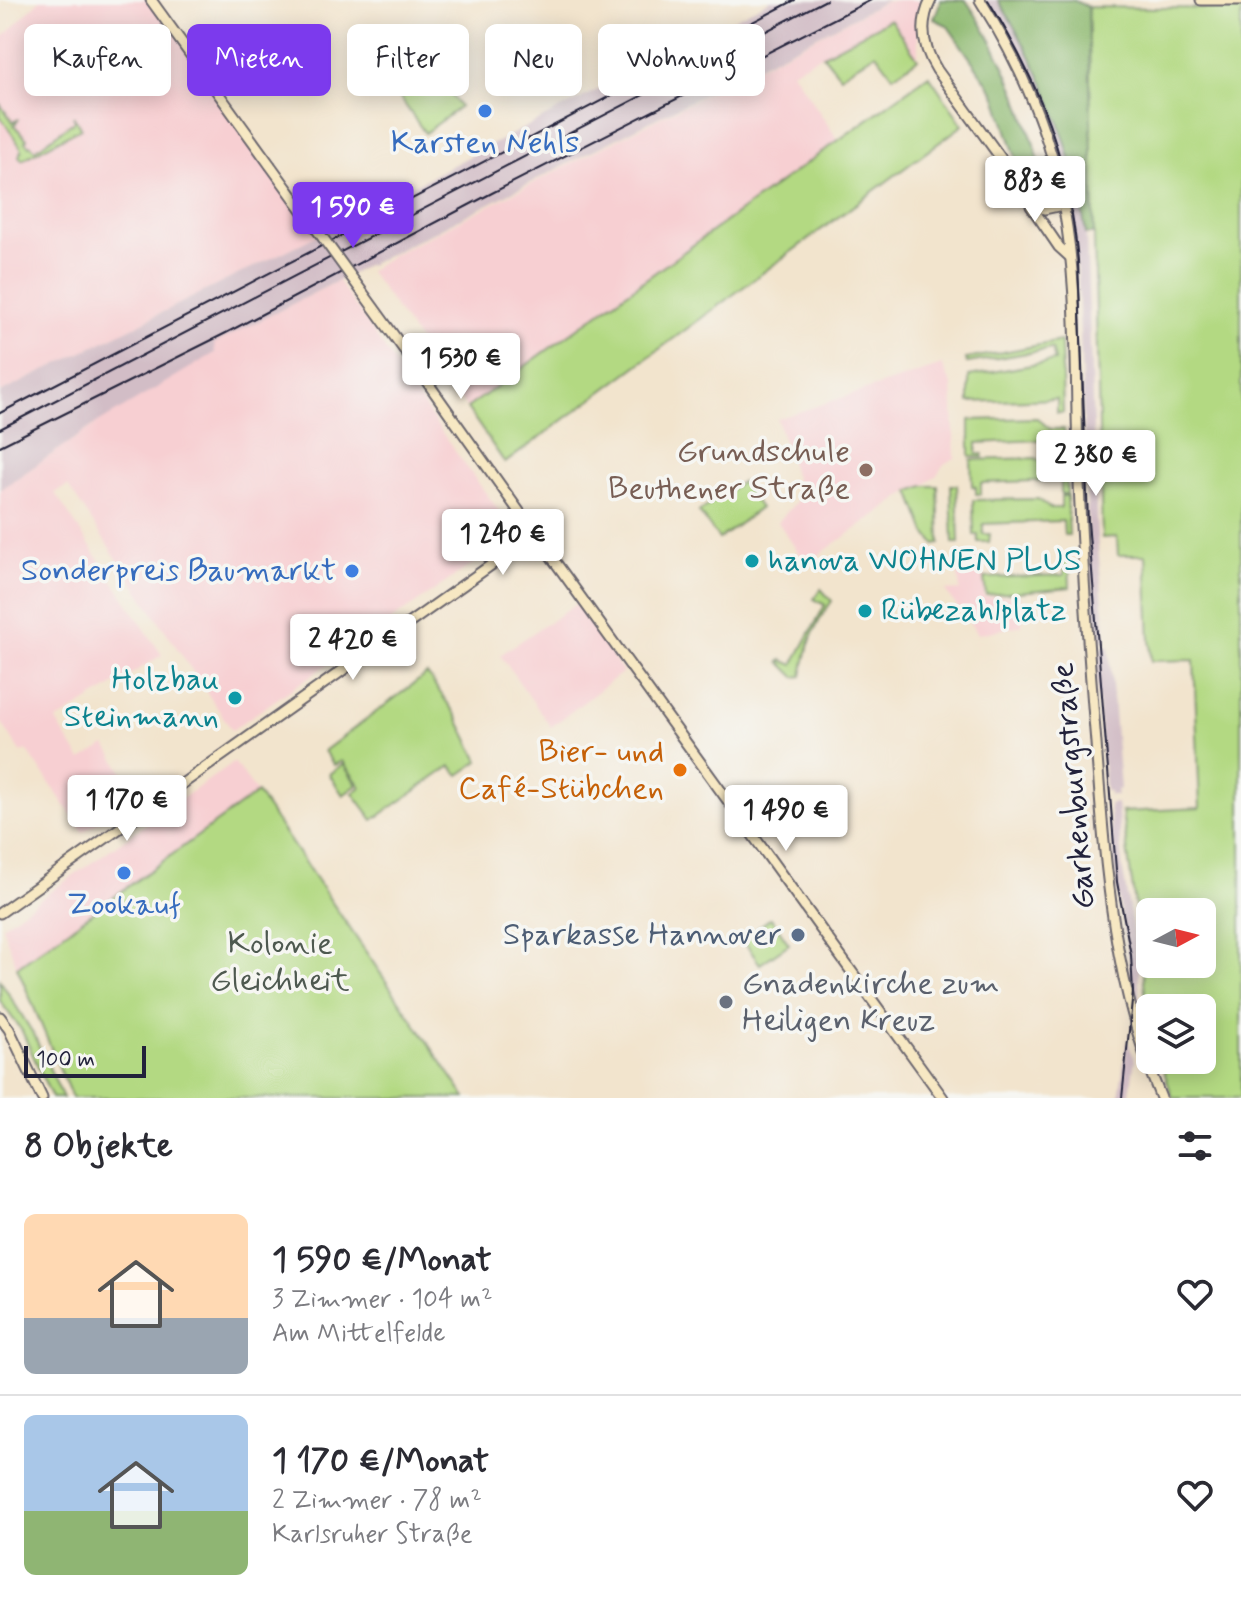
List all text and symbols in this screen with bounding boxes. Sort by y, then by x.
chip: Kaufen [24,24,171,96]
chip: Mieten [187,24,331,96]
chip: Filter [347,24,469,96]
chip: Neu [485,24,582,96]
chip: Wohnung [598,24,765,96]
marker: Karsten Nehls [476,102,494,120]
place label: Karsten Nehls [391,122,579,164]
pin: 883 € [979,156,1091,224]
text: 883 € [1003,165,1067,199]
pin: 1 590 € [279,182,427,250]
text: 1 590 € [311,191,395,225]
pin: 1 530 € [387,333,535,401]
text: 1 530 € [420,342,502,376]
pin: 2 380 € [1022,430,1170,498]
place label: Grundschule Beuthener Straße [608,431,850,510]
text: 2 380 € [1054,439,1138,473]
marker: Grundschule Beuthener Straße [857,461,875,479]
pin: 1 240 € [429,509,577,577]
text: 1 240 € [460,518,546,552]
place label: hanova WOHNEN PLUS [768,540,1081,582]
place label: Sonderpreis Baumarkt [21,550,336,592]
marker: hanova WOHNEN PLUS [743,552,761,570]
marker: Sonderpreis Baumarkt [343,562,361,580]
place label: Rübezahlplatz [881,590,1067,632]
marker: Rübezahlplatz [856,602,874,620]
pin: 2 420 € [279,614,427,682]
text: 2 420 € [308,623,398,657]
place label: Holzbau Steinmann [64,659,219,738]
street label: Garkenburgstraße [1042,661,1106,911]
marker: Holzbau Steinmann [226,689,244,707]
place label: Bier- und Café-Stübchen [458,731,664,810]
marker: Bier- und Café-Stübchen [671,761,689,779]
pin: 1 170 € [53,775,201,843]
text: 1 170 € [86,784,168,818]
pin: 1 490 € [712,785,860,853]
text: 1 490 € [743,794,829,828]
marker: Zookauf [115,864,133,882]
place label: Zookauf [67,884,181,926]
north arrow [1136,898,1216,978]
map controls [1136,898,1216,1074]
place label: Sparkasse Hannover [503,914,782,956]
park label: Kolonie Gleichheit [210,923,350,1002]
marker: Sparkasse Hannover [789,926,807,944]
place label: Gnadenkirche zum Heiligen Kreuz [742,963,999,1042]
marker: Gnadenkirche zum Heiligen Kreuz [717,993,735,1011]
button: layers [1136,994,1216,1074]
scale bar [24,1042,146,1078]
text: 100 m [36,1046,95,1074]
text: 8 Objekte [24,1124,173,1169]
icon: filters [1173,1124,1217,1168]
text: 1 590 €/Monat [272,1238,492,1283]
icon: home [88,1246,184,1342]
icon: heart [1173,1272,1217,1316]
text: 3 Zimmer · 104 m² [272,1283,492,1317]
text: Am Mittelfelde [272,1317,445,1351]
text: 1 170 €/Monat [272,1439,489,1484]
icon: home [88,1447,184,1543]
icon: heart [1173,1473,1217,1517]
text: 2 Zimmer · 78 m² [272,1484,482,1518]
text: Karlsruher Straße [272,1518,473,1552]

